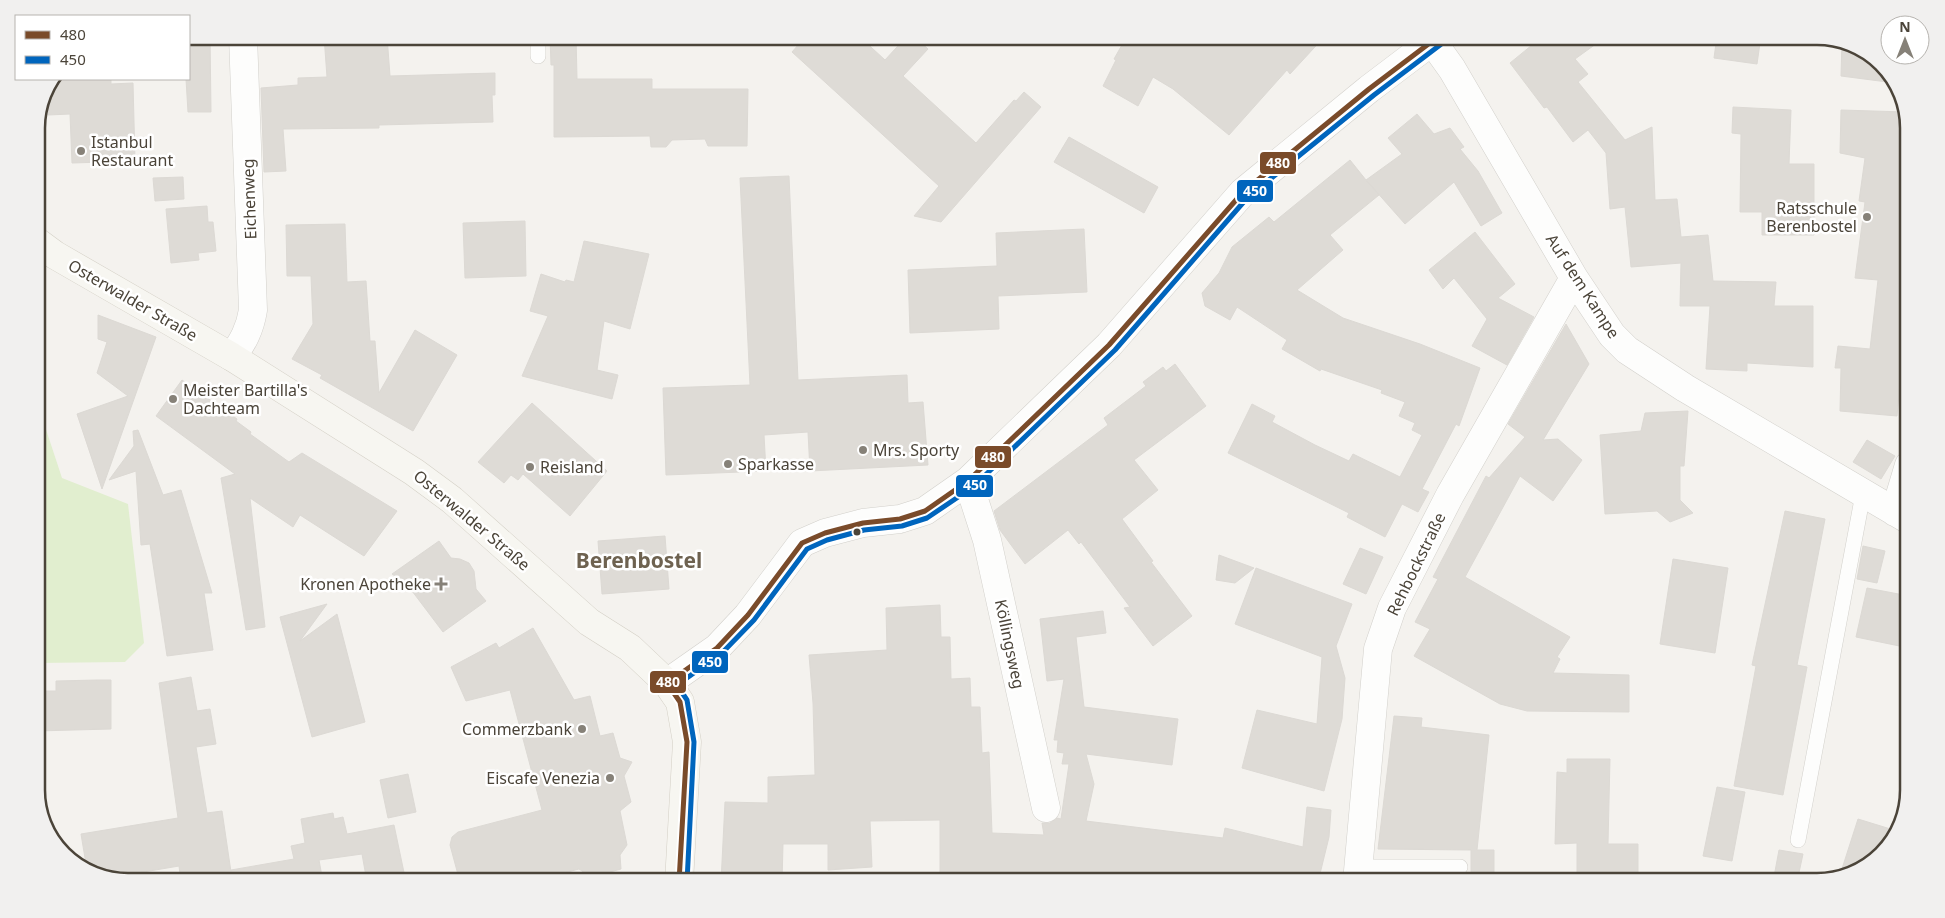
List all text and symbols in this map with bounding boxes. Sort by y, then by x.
legend [15,15,190,80]
north arrow [1880,15,1930,65]
text: N [1899,17,1911,36]
text: 480 [60,24,86,44]
text: 450 [60,49,86,69]
place label: Istanbul Restaurant [91,131,173,171]
marker: Istanbul Restaurant [75,145,87,157]
line badge: 480 [1259,151,1297,175]
text: 480 [1266,153,1290,172]
street label: Eichenweg [237,158,261,240]
line badge: 450 [1236,179,1274,203]
text: 450 [1243,181,1267,200]
place label: Ratsschule Berenbostel [1766,197,1857,237]
marker: Ratsschule Berenbostel [1861,211,1873,223]
street label: Auf dem Kampe [1541,229,1625,343]
street label: Osterwalder Straße [64,254,202,346]
place label: Meister Bartilla's Dachteam [183,379,308,419]
marker: Meister Bartilla's Dachteam [167,393,179,405]
place label: Mrs. Sporty [873,439,960,461]
marker: Mrs. Sporty [857,444,869,456]
line badge: 480 [974,445,1012,469]
text: 480 [981,447,1005,466]
place label: Sparkasse [738,453,814,475]
place label: Reisland [540,456,604,478]
marker: Sparkasse [722,458,734,470]
marker: Reisland [524,461,536,473]
street label: Osterwalder Straße [409,465,535,575]
line badge: 450 [955,474,994,498]
text: 450 [963,475,987,494]
street label: Rehbockstraße [1381,509,1451,619]
unlabelled marker [852,527,862,537]
district label: Berenbostel [576,546,702,574]
place label: Kronen Apotheke [300,573,431,595]
marker: Kronen Apotheke [435,578,447,590]
street label: Köllingsweg [990,597,1030,691]
line badge: 450 [691,650,729,674]
text: 450 [698,652,722,671]
line badge: 480 [649,670,687,694]
text: 480 [656,672,680,691]
place label: Commerzbank [462,718,572,740]
marker: Commerzbank [576,723,588,735]
place label: Eiscafe Venezia [486,767,600,789]
marker: Eiscafe Venezia [604,772,616,784]

